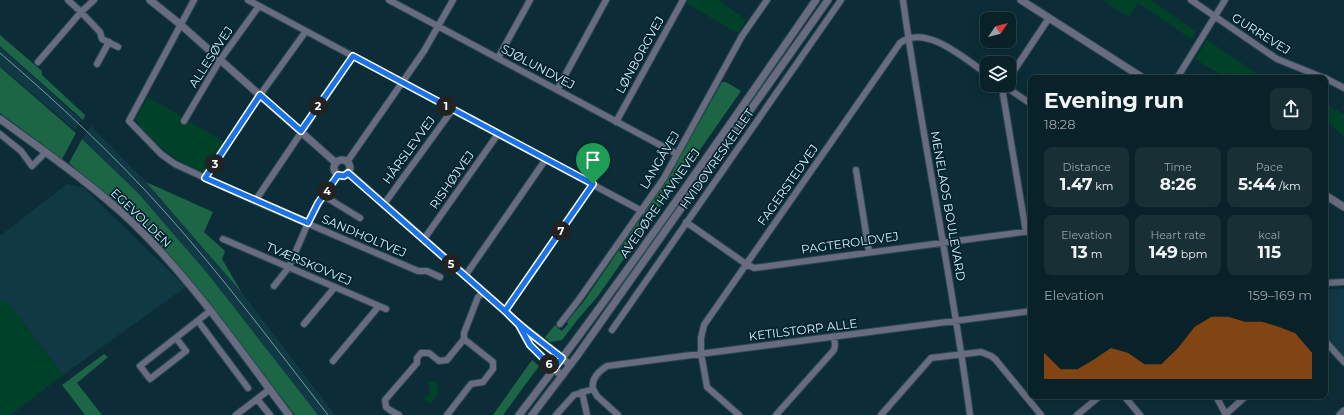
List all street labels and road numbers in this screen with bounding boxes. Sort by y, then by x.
street label: GURREVEJ [1229,10,1293,57]
street label: LØNBORGVEJ [612,13,667,96]
street label: ALLESØVEJ [185,23,236,90]
street label: SJØLUNDVEJ [499,41,578,92]
street label: HVIDOVRESKELLET [676,106,757,212]
street label: HÅRSLEVVEJ [379,113,438,186]
street label: LANGÅVEJ [636,128,683,192]
street label: MENELAOS BOULEVARD [928,130,969,282]
street label: FAGERSTEDVEJ [754,141,821,228]
street label: AVEDØRE HAVNEVEJ [616,145,703,260]
street label: RISHØJVEJ [426,148,477,212]
street label: EGEVOLDEN [108,185,175,250]
street label: SANDHOLTVEJ [320,211,409,260]
street label: PAGTEROLDVEJ [800,228,900,257]
street label: TVÆRSKOVVEJ [264,239,354,288]
street label: KETILSTORP ALLE [748,315,858,344]

